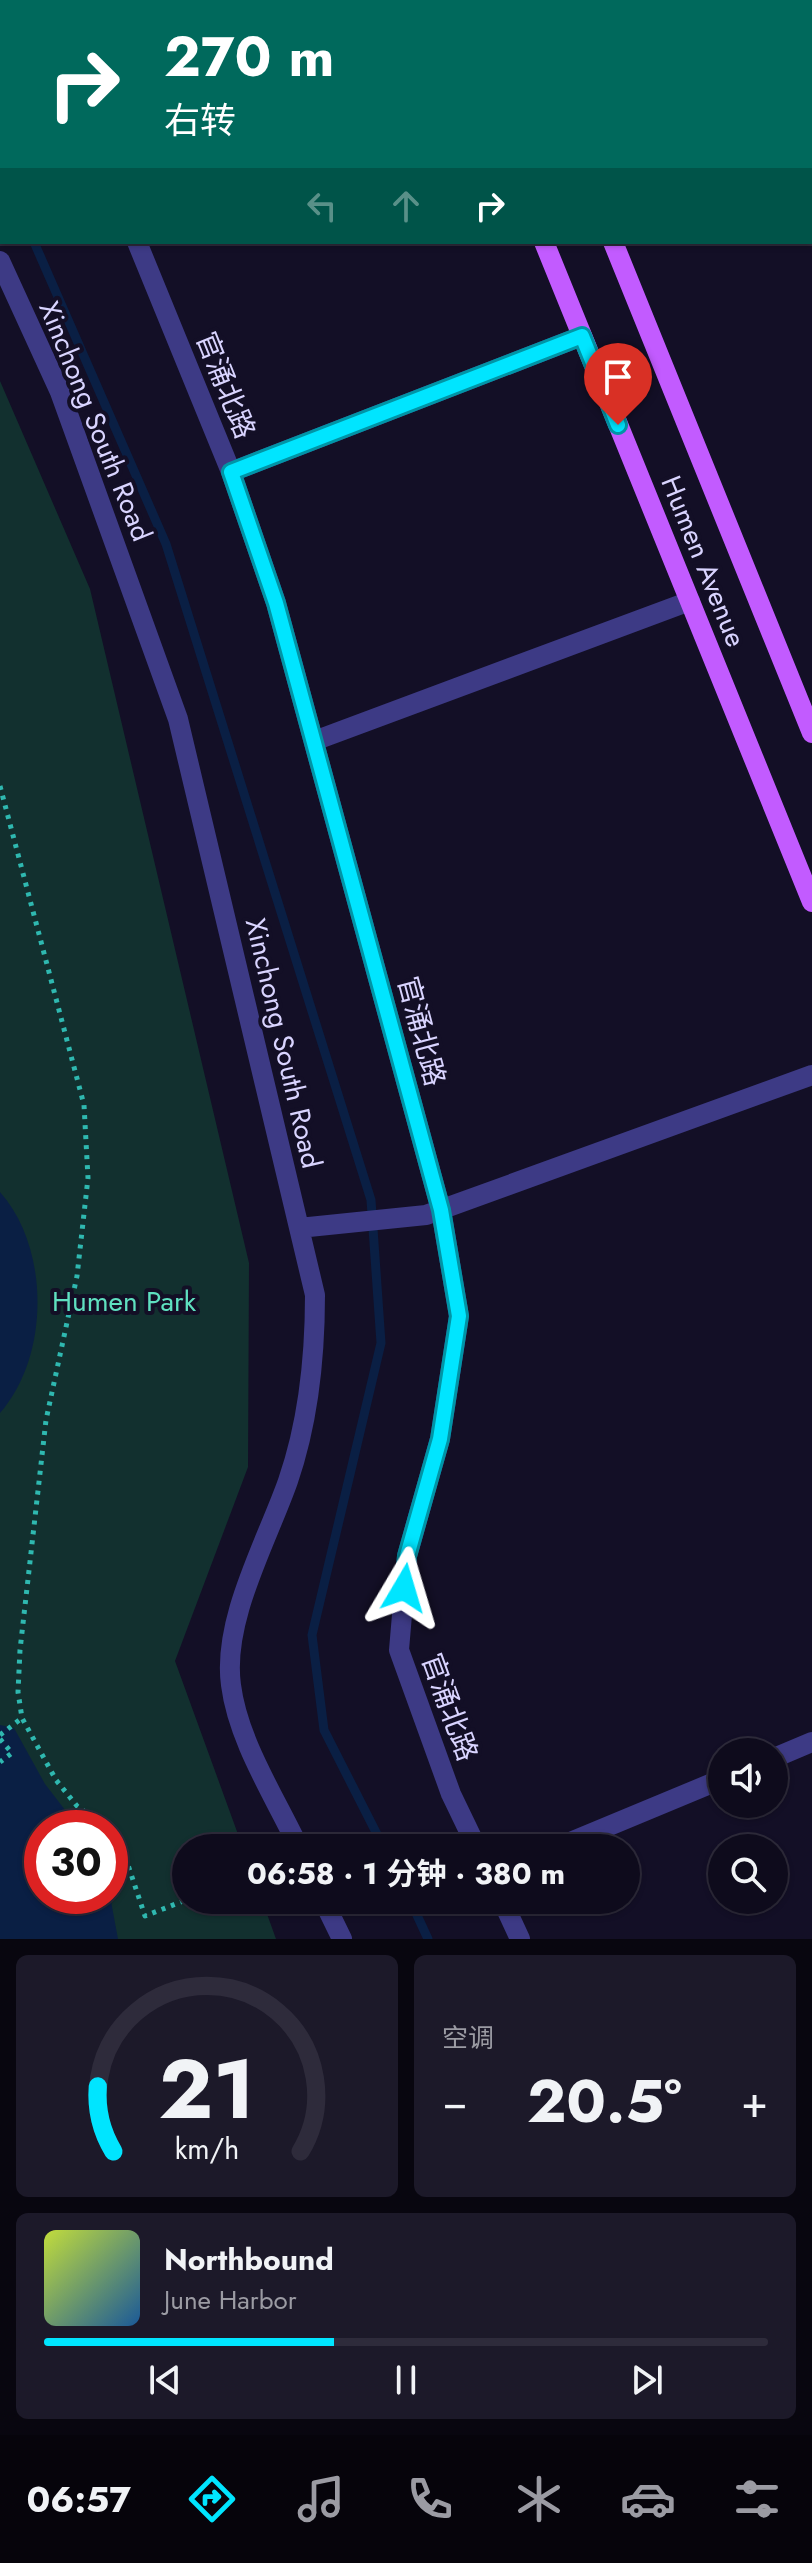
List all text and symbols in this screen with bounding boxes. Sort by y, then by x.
text: 270 m [164,16,334,97]
icon: right [32,32,136,136]
text: 右转 [164,94,236,146]
icon: left [300,184,344,228]
icon: ahead [384,184,428,228]
icon: right [468,184,512,228]
street label: Xinchong South Road [29,295,162,547]
street label: 官涌北路 [186,326,266,445]
pin [584,343,652,425]
icon: arrive [596,355,640,399]
street label: Humen Avenue [651,469,757,653]
street label: Xinchong South Road [235,914,332,1172]
street label: 官涌北路 [387,972,456,1091]
park label: Humen Park [52,1281,197,1322]
position arrow [362,1546,446,1630]
street label: 官涌北路 [411,1648,488,1767]
map controls [708,1738,788,1914]
button: sound [708,1738,788,1818]
speed limit sign: 30 [24,1810,128,1914]
button: search [708,1834,788,1914]
text: 06:58 · 1 分钟 · 380 m [247,1852,565,1895]
text: 空调 [442,2019,494,2057]
text: 21 [159,2029,255,2149]
text: 20.5° [527,2058,682,2145]
text: − [442,2070,468,2134]
text: + [741,2070,768,2134]
text: km/h [175,2128,239,2170]
text: Northbound [164,2238,334,2281]
text: June Harbor [164,2281,297,2319]
icon: previous [143,2358,187,2402]
icon: pause [384,2358,428,2402]
icon: next [625,2358,669,2402]
icon: directions [184,2471,240,2527]
icon: music [293,2471,349,2527]
icon: phone [402,2471,458,2527]
icon: climate [511,2471,567,2527]
icon: car [620,2471,676,2527]
icon: filters [729,2471,785,2527]
text: 06:57 [27,2473,131,2525]

